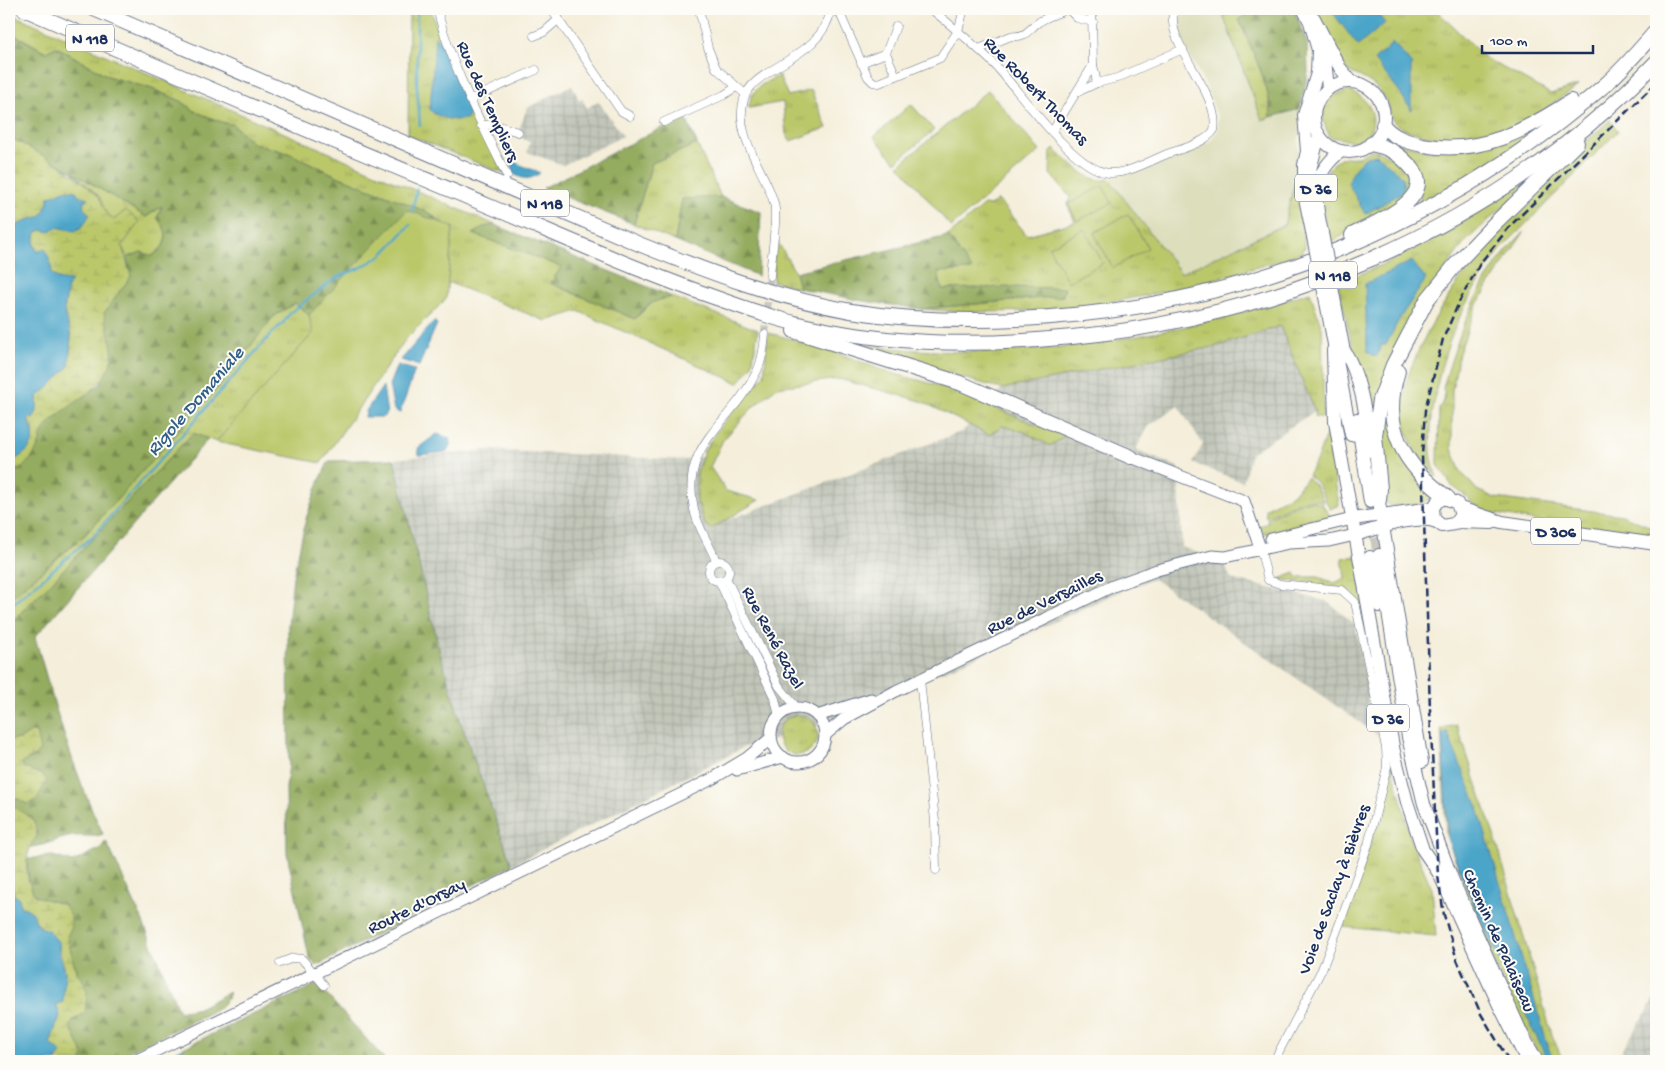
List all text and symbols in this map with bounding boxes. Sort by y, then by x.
scale bar [1482,22,1594,54]
road number: N 118 [66,24,114,52]
street label: Rue Robert Thomas [978,33,1093,151]
text: 100 m [1489,33,1528,51]
street label: Rue des Templiers [451,38,523,167]
road number: D 36 [1295,174,1337,202]
road number: N 118 [521,190,569,217]
road number: N 118 [1309,262,1357,288]
water label: Rigole Domaniale [143,342,251,462]
road number: D 306 [1531,518,1581,544]
street label: Rue de Versailles [984,566,1107,640]
street label: Rue René Razel [736,583,808,693]
road number: D 36 [1367,704,1409,731]
street label: Voie de Saclay à Bièvres [1294,801,1376,979]
street label: Chemin de Palaiseau [1457,866,1539,1016]
street label: Route d'Orsay [365,875,469,940]

